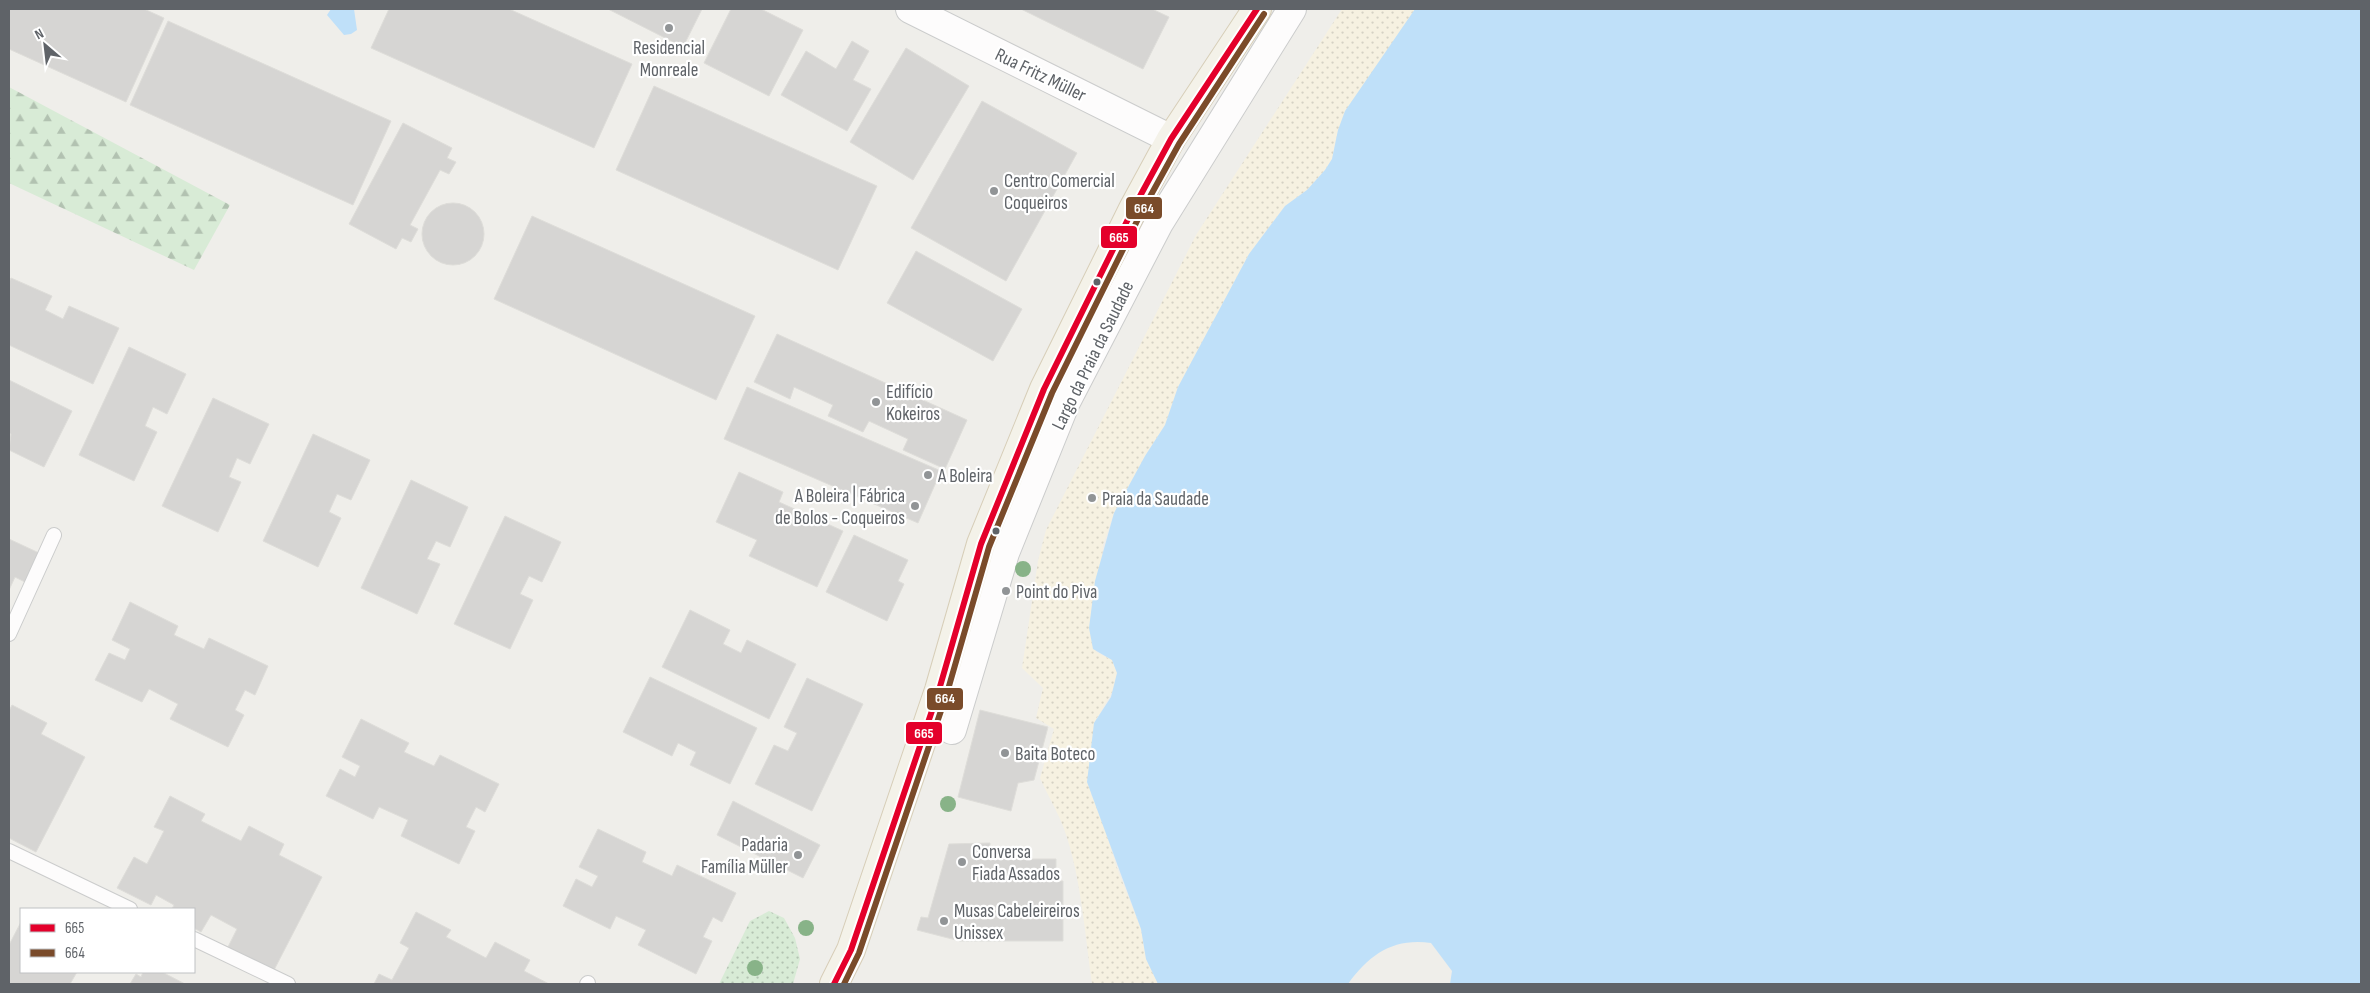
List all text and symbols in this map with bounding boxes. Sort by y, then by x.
north arrow [20,20,70,70]
marker: Residencial Monreale [663,22,675,34]
text: N [32,25,46,43]
place label: Residencial Monreale [633,37,705,82]
street label: Rua Fritz Müller [991,43,1090,107]
place label: Centro Comercial Coqueiros [1004,170,1115,215]
marker: Centro Comercial Coqueiros [988,185,1000,197]
line badge: 664 [1125,196,1163,220]
text: 664 [1134,200,1154,217]
line badge: 665 [1100,225,1138,249]
text: 665 [1109,229,1129,246]
street label: Largo da Praia da Saudade [1047,277,1139,434]
unlabelled marker [1092,277,1102,287]
place label: Edifício Kokeiros [886,381,940,426]
marker: Edifício Kokeiros [870,396,882,408]
place label: A Boleira [937,465,993,488]
marker: A Boleira [922,469,934,481]
place label: A Boleira | Fábrica de Bolos - Coqueiros [775,485,905,530]
place label: Praia da Saudade [1102,488,1209,511]
marker: Praia da Saudade [1086,492,1098,504]
marker: A Boleira | Fábrica de Bolos - Coqueiros [909,500,921,512]
unlabelled marker [991,526,1001,536]
place label: Point do Piva [1016,581,1097,604]
marker: Point do Piva [1000,585,1012,597]
line badge: 664 [926,687,964,711]
text: 664 [935,690,955,707]
line badge: 665 [905,721,943,745]
text: 665 [914,725,934,742]
place label: Baita Boteco [1015,743,1095,766]
marker: Baita Boteco [999,747,1011,759]
place label: Padaria Família Müller [701,834,789,879]
place label: Conversa Fiada Assados [972,841,1060,886]
marker: Padaria Família Müller [792,849,804,861]
marker: Conversa Fiada Assados [956,856,968,868]
place label: Musas Cabeleireiros Unissex [954,900,1080,945]
legend [20,908,195,973]
marker: Musas Cabeleireiros Unissex [938,915,950,927]
text: 665 [65,919,84,938]
text: 664 [65,944,85,963]

